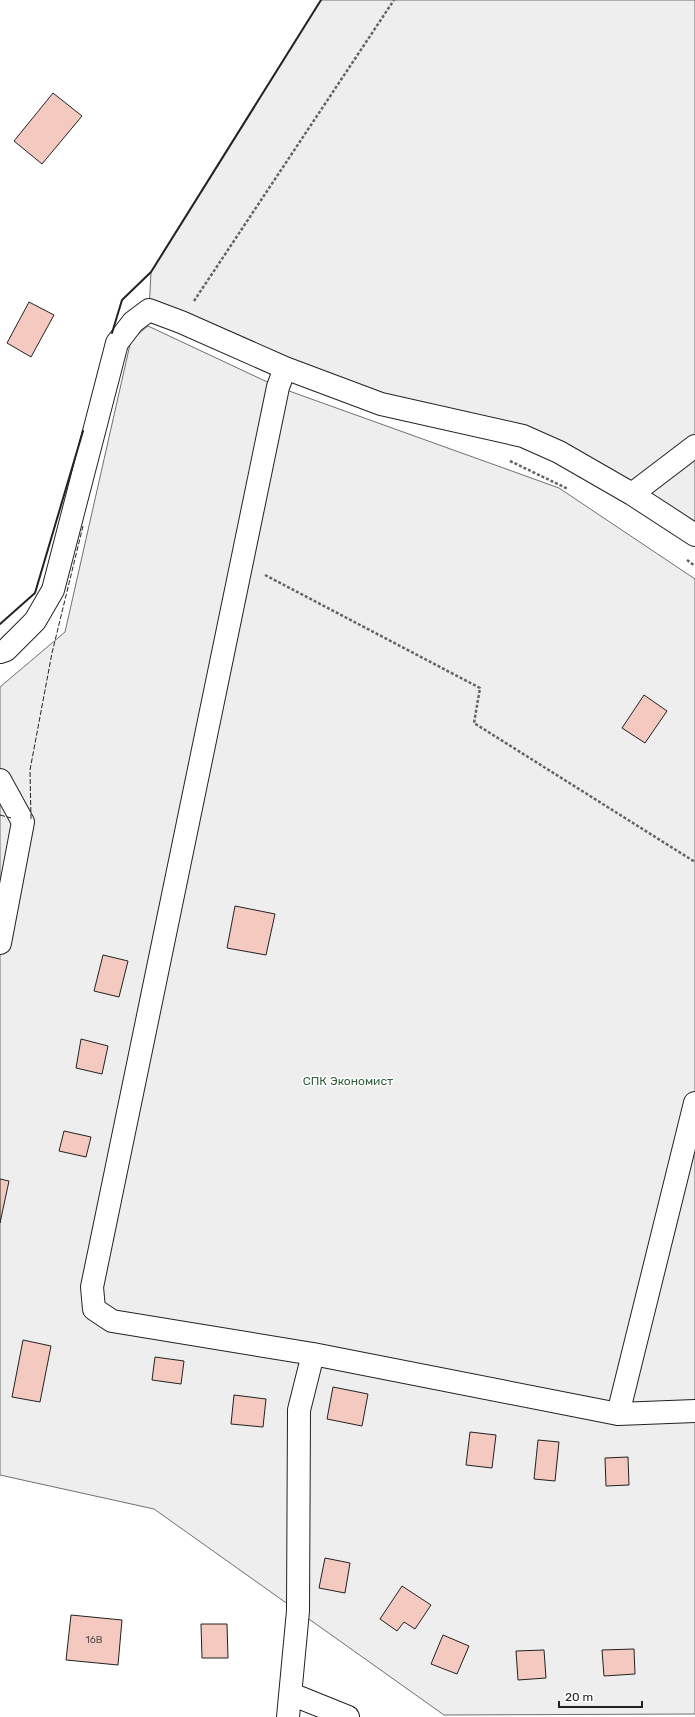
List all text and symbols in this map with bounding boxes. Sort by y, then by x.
park label: СПК Экономист [303,1074,393,1088]
house number: 16В [86,1634,103,1646]
scale bar [559,1683,642,1709]
text: 20 m [565,1690,593,1704]

